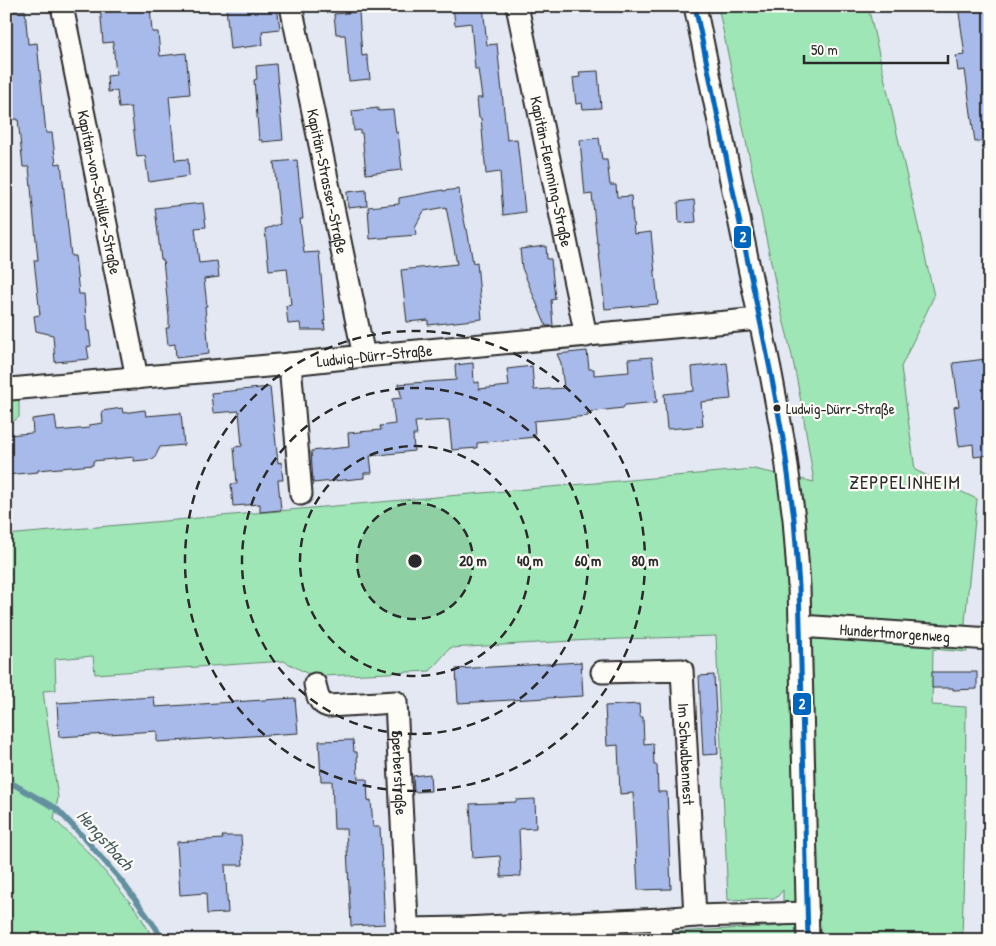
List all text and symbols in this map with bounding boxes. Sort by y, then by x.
scale bar [804,32,947,64]
text: 50 m [811,39,838,60]
street label: Kapitän-Flemming-Straße [525,94,578,249]
street label: Kapitän-Strasser-Straße [302,107,353,256]
street label: Kapitän-von-Schiller-Straße [72,108,127,277]
line badge: 2 [733,225,752,249]
text: 2 [740,227,747,246]
street label: Ludwig-Dürr-Straße [315,339,434,372]
place label: Ludwig-Dürr-Straße [786,398,895,419]
marker: Ludwig-Dürr-Straße [772,403,782,413]
district label: ZEPPELINHEIM [849,469,961,495]
text: 20 m [459,550,487,571]
text: 40 m [517,550,543,571]
text: 60 m [575,550,601,571]
text: 80 m [632,550,658,571]
centre of rings [406,552,424,570]
street label: Hundertmorgenweg [839,618,951,647]
line badge: 2 [792,692,812,716]
text: 2 [799,694,806,713]
street label: Im Schwalbennest [673,702,700,806]
street label: Sperberstraße [386,730,413,816]
water label: Hengstbach [71,804,140,877]

